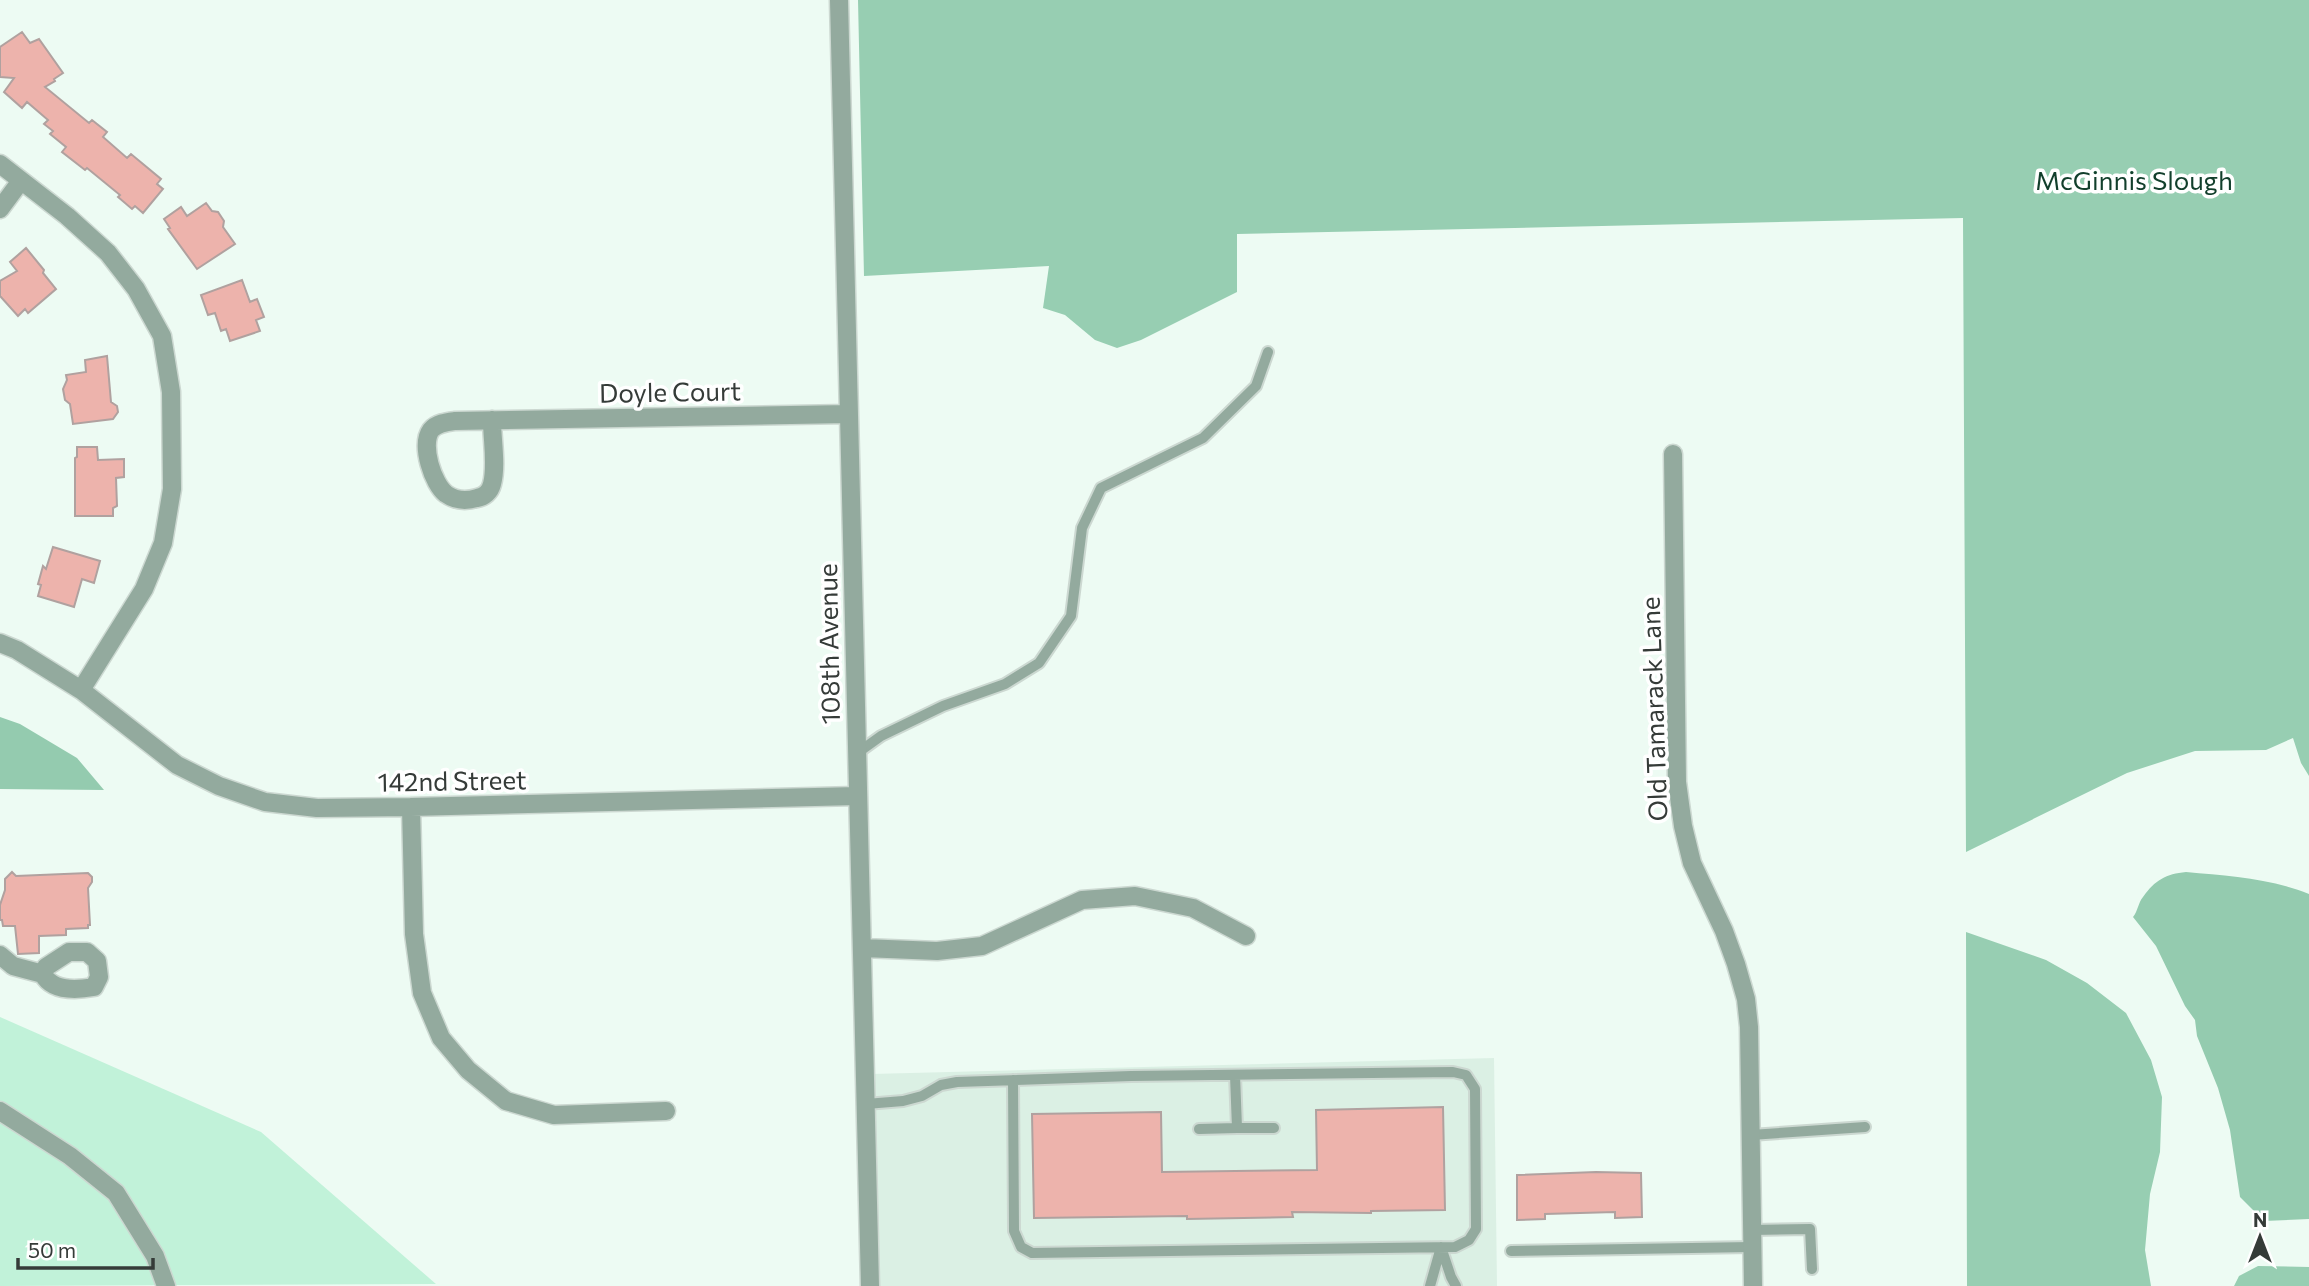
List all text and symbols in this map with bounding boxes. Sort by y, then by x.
park label: McGinnis Slough [2035,164,2233,195]
street label: Doyle Court [599,374,741,408]
street label: 108th Avenue [811,563,845,725]
street label: Old Tamarack Lane [1634,596,1672,822]
street label: 142nd Street [377,763,527,797]
north arrow [2225,1202,2295,1272]
text: N [2253,1208,2267,1231]
scale bar [18,1226,152,1270]
text: 50 m [28,1237,76,1262]

